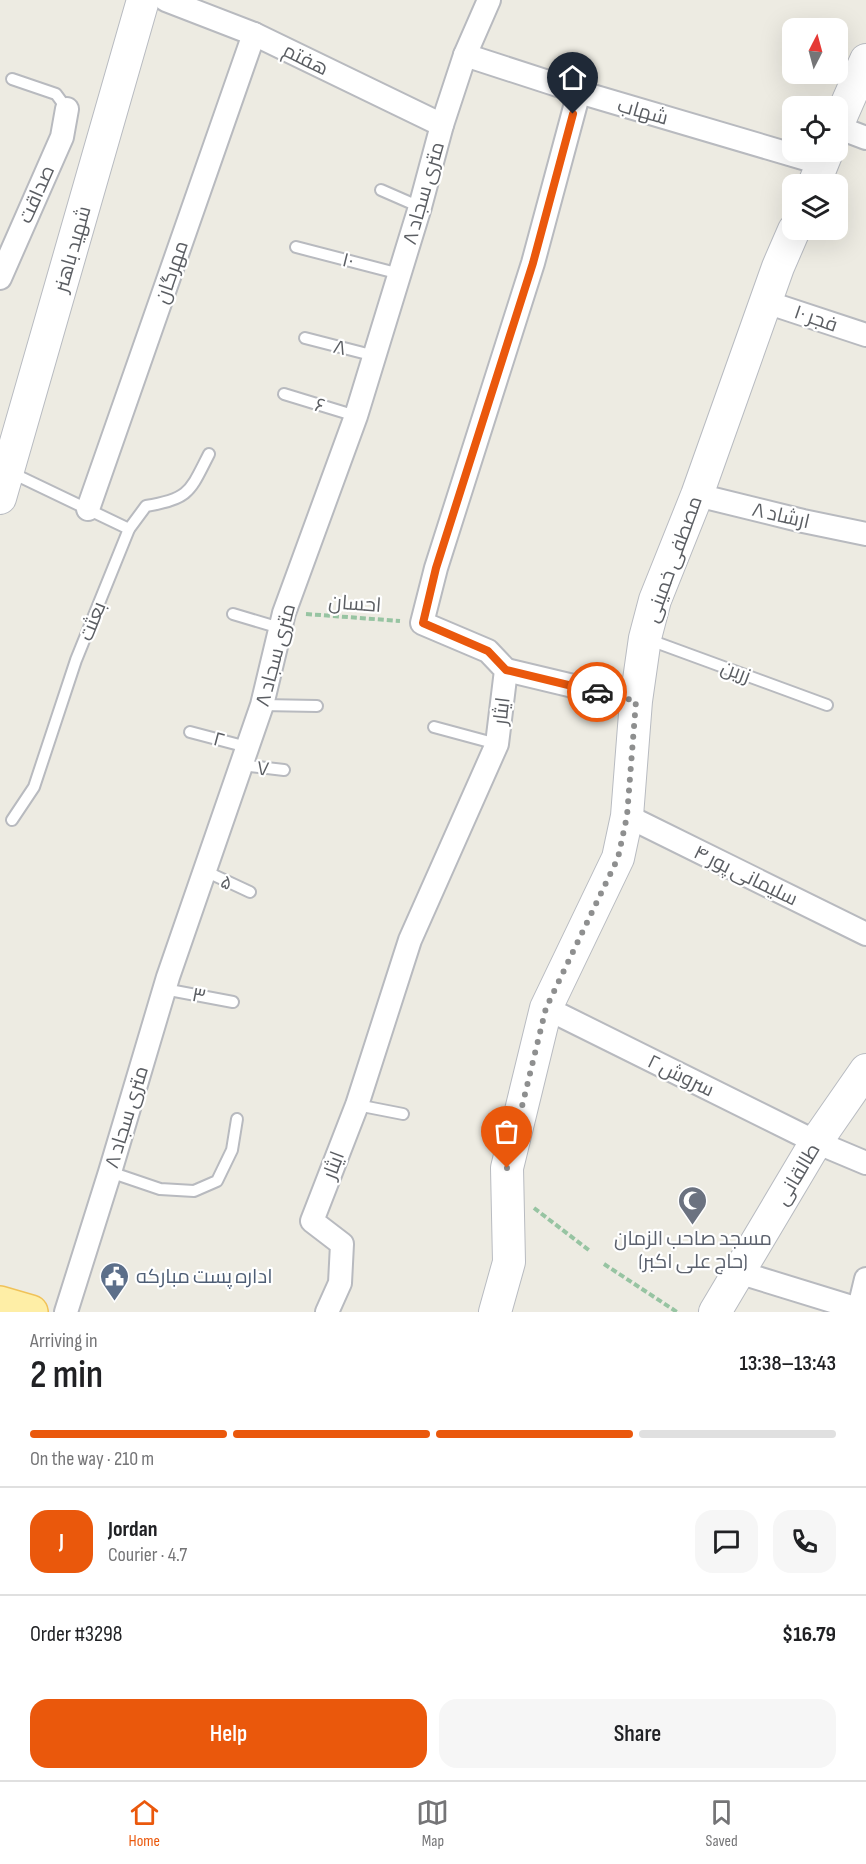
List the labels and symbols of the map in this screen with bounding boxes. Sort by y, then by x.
north arrow [782,18,848,84]
street label: هفتم [278,39,332,82]
pin [547,52,598,114]
street label: شهاب [615,93,671,131]
street label: ۸ متری سجاد [398,139,450,247]
street label: صداقت [14,162,60,227]
street label: شهید باهنر [49,203,97,296]
street label: مهرگان [150,238,194,307]
street label: ۱۰ [339,248,356,274]
street label: فجر ۱۰ [791,300,841,338]
street label: ۸ [331,335,349,361]
street label: ۶ [312,393,328,419]
street label: مصطفی خمینی [640,493,708,626]
street label: ارشاد ۸ [750,498,812,534]
street label: احسان [328,590,382,618]
street label: بعثت [74,598,112,645]
street label: ۸ متری سجاد [251,601,301,709]
street label: زرین [718,656,754,688]
courier [567,662,627,722]
street label: ایثار [488,696,516,727]
street label: ۲ [211,727,227,753]
street label: ۷ [255,756,271,782]
street label: سلیمانی پور ۴ [690,840,802,911]
street label: ۵ [217,870,237,896]
street label: ۳ [190,983,208,1009]
street label: سروش ۲ [643,1050,718,1102]
street label: ۸ متری سجاد [100,1063,154,1171]
pin [481,1106,532,1168]
street label: طالقانی [770,1139,826,1210]
street label: ایثار [317,1148,350,1184]
mosque icon: مسجد صاحب الزمان (حاج علی اکبر) [677,1184,709,1226]
place label: مسجد صاحب الزمان (حاج علی اکبر) [614,1227,772,1275]
public building icon: اداره پست مبارکه [99,1260,131,1302]
place label: اداره پست مبارکه [136,1265,273,1289]

